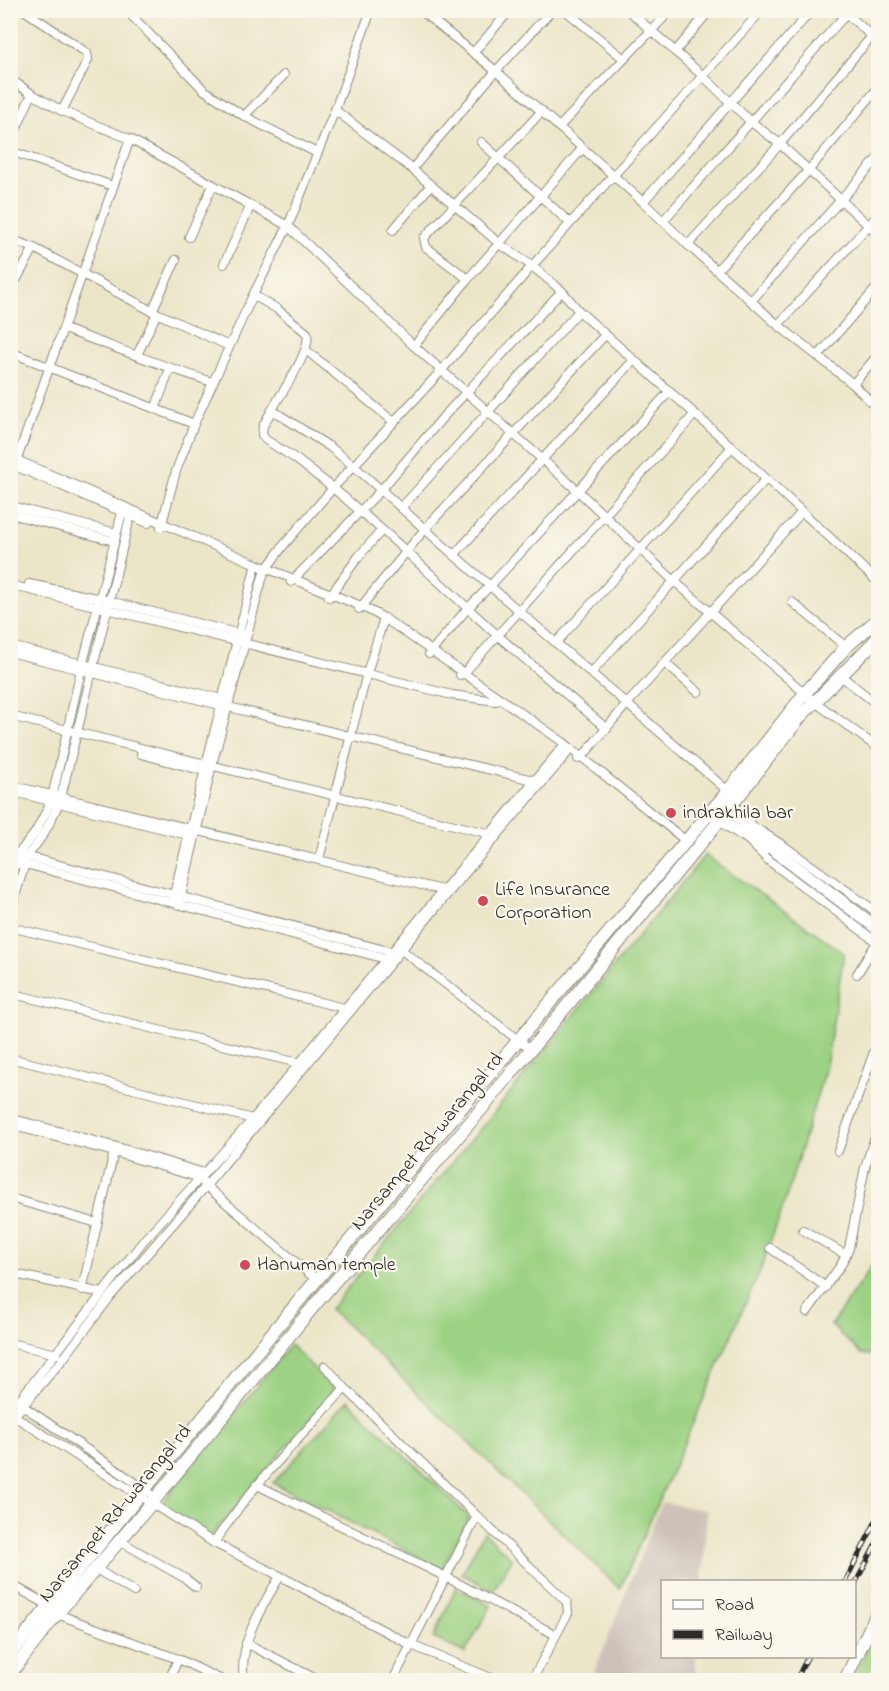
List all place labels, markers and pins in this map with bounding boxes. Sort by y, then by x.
place label: indrakhila bar [683,799,794,828]
marker: indrakhila bar [664,806,678,820]
place label: Life Insurance Corporation [495,876,610,928]
marker: Life Insurance Corporation [476,894,490,908]
place label: Hanuman temple [257,1251,396,1280]
marker: Hanuman temple [238,1258,252,1272]

